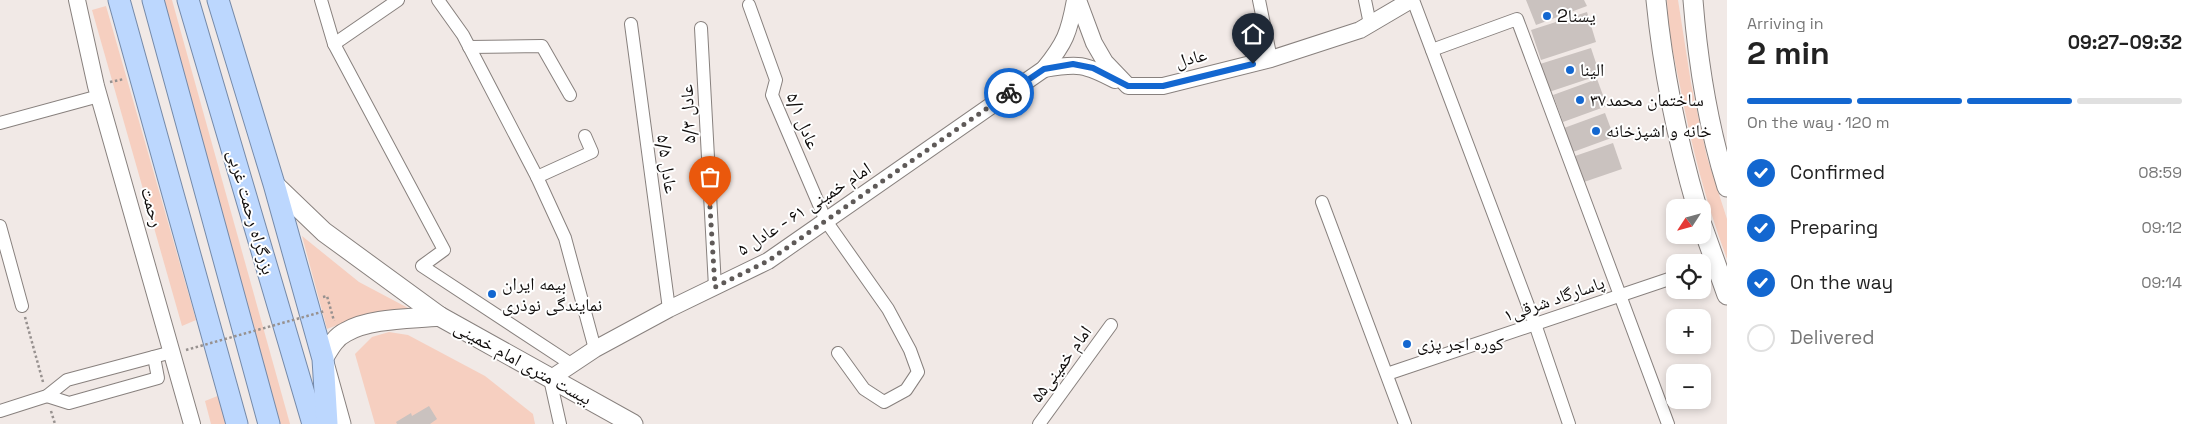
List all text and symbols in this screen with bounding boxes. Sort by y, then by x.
place label: یسنا2 [1557,4,1596,27]
marker: یسنا2 [1541,10,1553,22]
pin [1232,13,1274,64]
text: Arriving in [1747,13,1824,34]
icon: home [1239,20,1267,48]
text: 09:27–09:32 [2068,30,2182,55]
text: 2 min [1747,33,1830,73]
street label: عادل [1173,43,1209,73]
place label: الینا [1580,58,1604,81]
marker: الینا [1564,64,1576,76]
courier [984,68,1034,118]
icon: bike [995,79,1023,107]
street label: عادل ۵/۳ [674,84,701,144]
place label: ساختمان محمد۳۷ [1590,88,1704,111]
street label: عادل ۵/۱ [782,89,825,153]
marker: ساختمان محمد۳۷ [1574,94,1586,106]
text: On the way · 120 m [1747,112,1890,133]
place label: خانه و اشپزخانه [1606,119,1712,142]
marker: خانه و اشپزخانه [1590,125,1602,137]
street label: عادل ۵/۵ [652,133,683,195]
street label: بزرگراه رحمت غربی [223,147,280,277]
pin [689,156,731,207]
street label: امام خمینی ۶۱ - عادل ۵ [732,157,876,261]
icon: check [1747,159,1775,187]
text: Confirmed [1790,160,1885,185]
text: 08:59 [2138,162,2182,183]
icon: bag [696,163,724,191]
street label: رحمت [136,184,169,230]
north arrow [1666,199,1711,244]
map controls [1666,199,1711,409]
icon: check [1747,214,1775,242]
text: Preparing [1790,215,1878,240]
text: 09:12 [2142,217,2182,238]
button: locate [1666,254,1711,299]
icon: check [1747,269,1775,297]
text: On the way [1790,270,1893,295]
street label: پاسارگاد شرقی۱ [1500,271,1607,327]
place label: بیمه ایران نمایندگی نوذری [502,272,602,316]
text: 09:14 [2141,272,2182,293]
marker: بیمه ایران نمایندگی نوذری [486,288,498,300]
button: + [1666,309,1711,354]
street label: بیست متری امام خمینی [450,315,596,411]
street label: امام خمینی۵۵ [1025,321,1097,407]
text: Delivered [1790,325,1875,350]
place label: کوره اجر پزی [1417,332,1505,355]
marker: کوره اجر پزی [1401,338,1413,350]
button: − [1666,364,1711,409]

